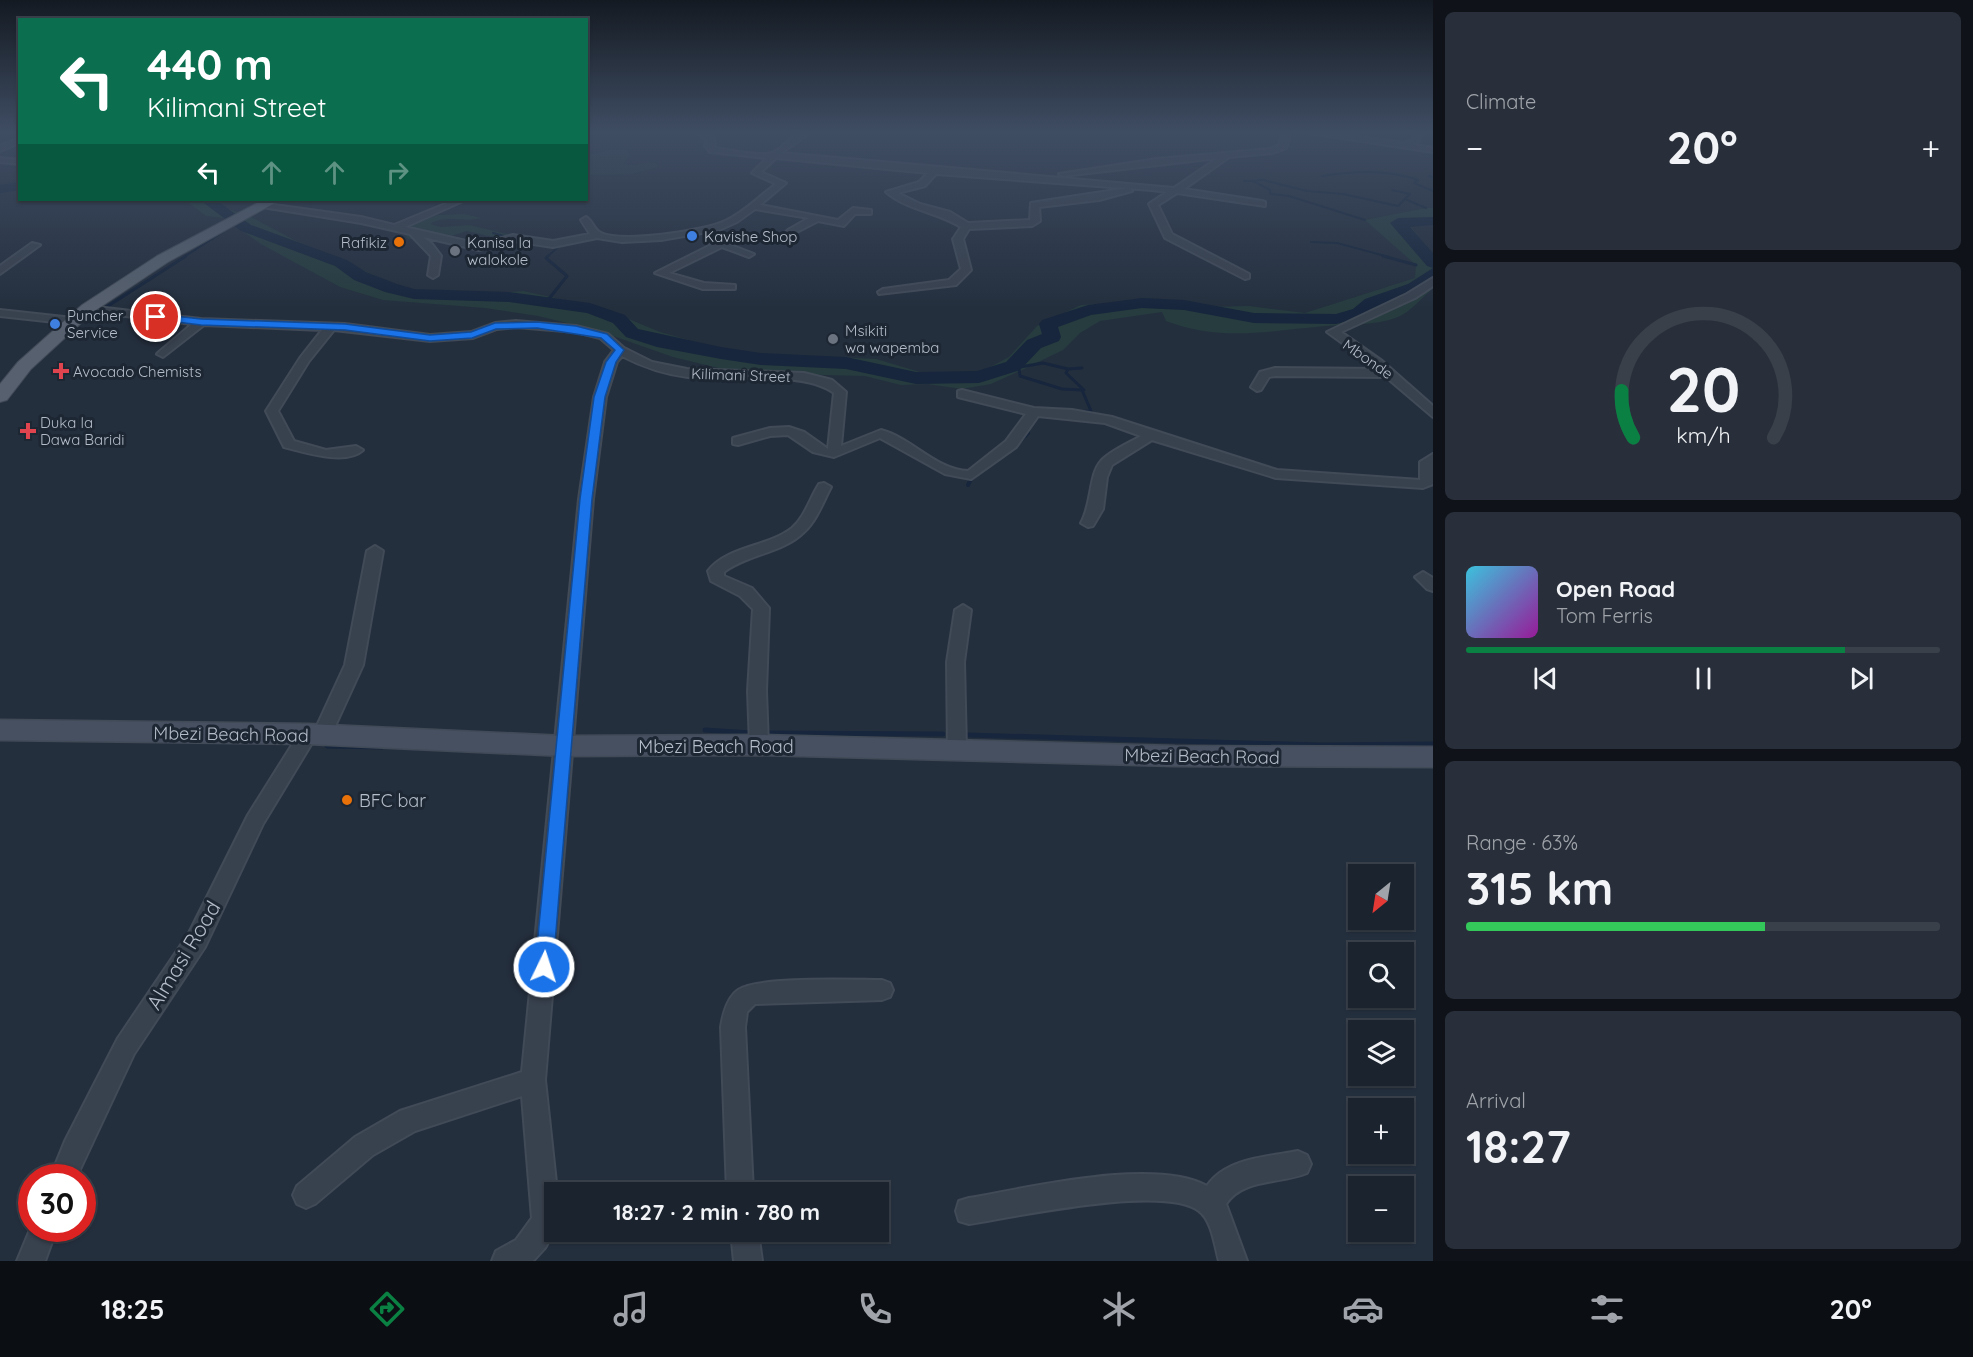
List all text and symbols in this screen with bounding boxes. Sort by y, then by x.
text: 440 m [147,38,273,91]
icon: left [48,42,126,120]
text: Climate [1466,89,1536,114]
text: Kilimani Street [147,90,327,124]
text: 20° [1667,119,1738,175]
text: − [1466,127,1483,168]
text: + [1921,127,1940,168]
icon: left [192,156,225,189]
icon: ahead [255,156,288,189]
icon: ahead [318,156,351,189]
icon: right [381,156,414,189]
place label: Kavishe Shop [704,227,797,246]
marker: Kavishe Shop [685,229,699,243]
place label: Rafikiz [341,233,387,252]
place label: Kanisa la walokole [467,233,531,269]
marker: Rafikiz [392,235,406,249]
marker: Kanisa la walokole [448,244,462,258]
pin [130,291,181,342]
icon: arrive [139,300,172,333]
place label: Puncher Service [67,306,124,342]
marker: Puncher Service [48,317,62,331]
place label: Msikiti wa wapemba [845,321,939,357]
marker: Msikiti wa wapemba [826,332,840,346]
street label: Mbonde [1339,335,1397,383]
text: 20 [1666,350,1740,428]
place label: Avocado Chemists [73,362,201,381]
marker: Avocado Chemists [54,364,68,378]
street label: Kilimani Street [691,364,791,386]
place label: Duka la Dawa Baridi [40,413,124,449]
text: km/h [1676,422,1730,448]
marker: Duka la Dawa Baridi [21,424,35,438]
text: Open Road [1556,575,1675,603]
text: Tom Ferris [1556,603,1653,628]
icon: previous [1529,662,1562,695]
icon: pause [1687,662,1720,695]
icon: next [1845,662,1878,695]
street label: Mbezi Beach Road [153,721,309,747]
street label: Mbezi Beach Road [638,735,794,758]
street label: Mbezi Beach Road [1124,743,1280,769]
place label: BFC bar [359,789,426,812]
marker: BFC bar [340,793,354,807]
text: Range · 63% [1466,830,1578,855]
text: 315 km [1466,860,1613,916]
north arrow [1348,864,1414,930]
map controls [1348,864,1414,1242]
street label: Almasi Road [140,896,226,1014]
position arrow [512,935,576,999]
button: search [1348,942,1414,1008]
button: layers [1348,1020,1414,1086]
text: Arrival [1466,1088,1526,1113]
button: + [1348,1098,1414,1164]
text: 18:27 [1466,1118,1571,1174]
speed limit sign: 30 [18,1164,96,1242]
button: − [1348,1176,1414,1242]
text: 18:27 · 2 min · 780 m [613,1198,820,1226]
icon: directions [366,1288,408,1330]
icon: music [610,1288,652,1330]
icon: phone [854,1288,896,1330]
icon: climate [1098,1288,1140,1330]
icon: car [1342,1288,1384,1330]
icon: filters [1586,1288,1628,1330]
text: 18:25 [101,1292,165,1326]
text: 20° [1829,1292,1872,1326]

